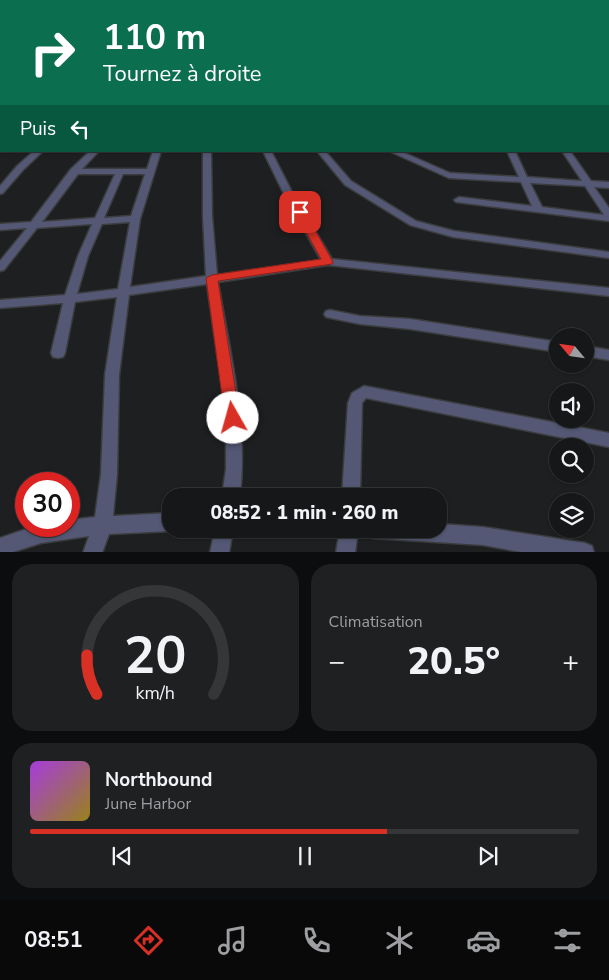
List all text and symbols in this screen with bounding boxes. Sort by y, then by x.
text: 110 m [103,14,206,61]
icon: right [20,20,85,85]
text: Tournez à droite [103,59,262,89]
icon: left [66,115,94,143]
text: Puis [20,116,56,142]
pin [279,191,321,233]
icon: arrive [286,198,314,226]
north arrow [549,328,594,372]
map controls [549,328,594,538]
button: sound [549,383,594,428]
position arrow [206,391,258,443]
button: search [549,438,594,483]
speed limit sign: 30 [15,472,80,537]
button: layers [549,493,594,538]
text: 08:52 · 1 min · 260 m [211,500,398,526]
text: Climatisation [329,611,423,633]
text: 20 [124,620,186,691]
text: 20.5° [407,636,500,687]
text: − [329,643,345,681]
text: + [562,643,579,681]
text: km/h [136,681,175,705]
text: Northbound [105,767,212,793]
text: June Harbor [105,793,191,815]
icon: previous [108,842,136,870]
icon: pause [291,842,319,870]
icon: next [474,842,502,870]
icon: directions [131,923,166,958]
icon: music [215,923,250,958]
icon: phone [299,923,334,958]
icon: climate [382,923,417,958]
icon: car [466,923,501,958]
icon: filters [550,923,585,958]
text: 08:51 [24,925,83,955]

